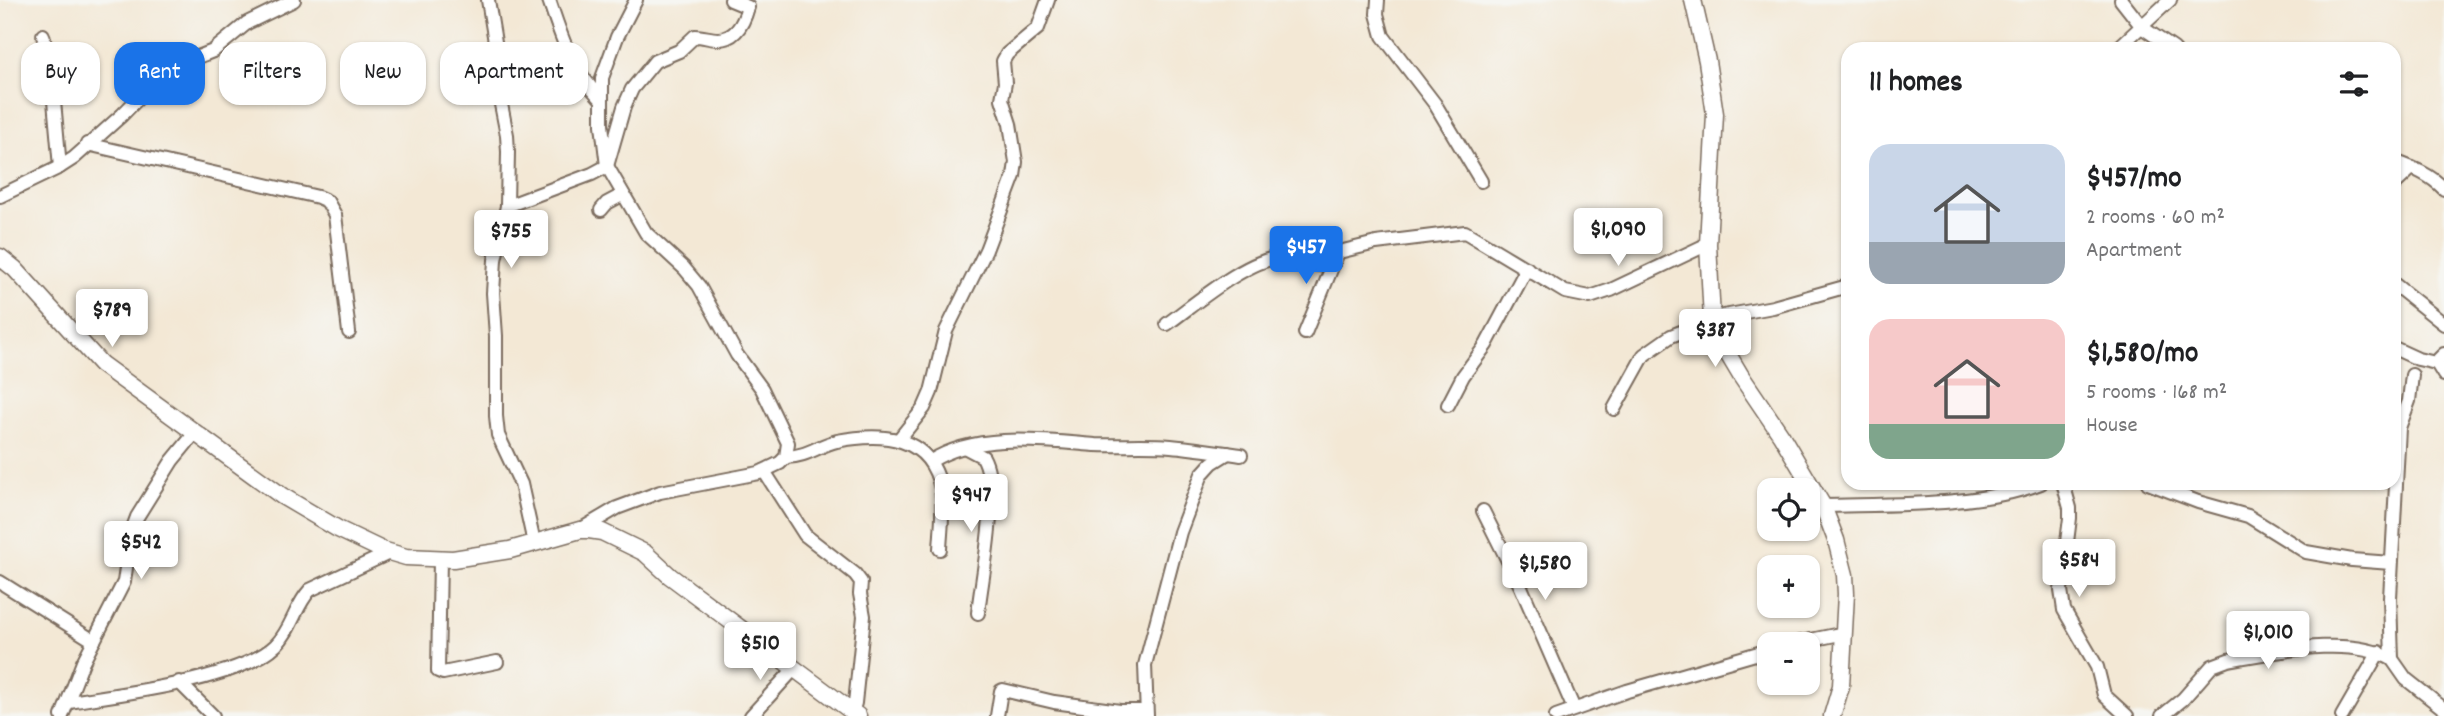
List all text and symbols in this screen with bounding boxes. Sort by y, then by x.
chip: Buy [21,42,100,105]
chip: Rent [114,42,205,105]
chip: Filters [219,42,326,105]
chip: New [340,42,426,105]
chip: Apartment [440,42,588,105]
text: 11 homes [1869,63,1963,106]
icon: filters [2335,65,2373,103]
text: $457/mo [2086,159,2182,202]
icon: home [1925,172,2009,256]
text: 2 rooms · 60 m² [2086,202,2225,235]
pin: $1,090 [1561,208,1675,268]
pin: $755 [470,210,552,270]
text: $1,090 [1590,214,1646,247]
text: $755 [490,216,532,249]
pin: $457 [1265,226,1347,286]
text: $457 [1286,232,1326,265]
text: Apartment [2086,235,2182,268]
pin: $789 [71,290,153,349]
text: $789 [92,295,132,328]
pin: $387 [1674,310,1756,369]
text: $387 [1695,315,1735,348]
text: $1,580/mo [2086,334,2198,377]
icon: home [1925,347,2009,431]
text: 5 rooms · 168 m² [2086,377,2227,410]
text: House [2086,410,2138,443]
pin: $947 [930,475,1012,534]
map controls [1757,478,1820,695]
button: locate [1757,478,1820,541]
text: $947 [951,480,991,513]
pin: $542 [100,522,182,581]
text: $542 [120,527,162,560]
pin: $584 [2038,540,2120,599]
pin: $1,580 [1488,542,1602,602]
text: $584 [2058,545,2100,578]
text: $1,580 [1518,548,1572,581]
button: + [1757,555,1820,618]
pin: $1,010 [2211,612,2325,671]
text: $1,010 [2242,617,2294,650]
pin: $510 [719,622,801,682]
text: $510 [740,628,780,661]
button: − [1757,632,1820,695]

